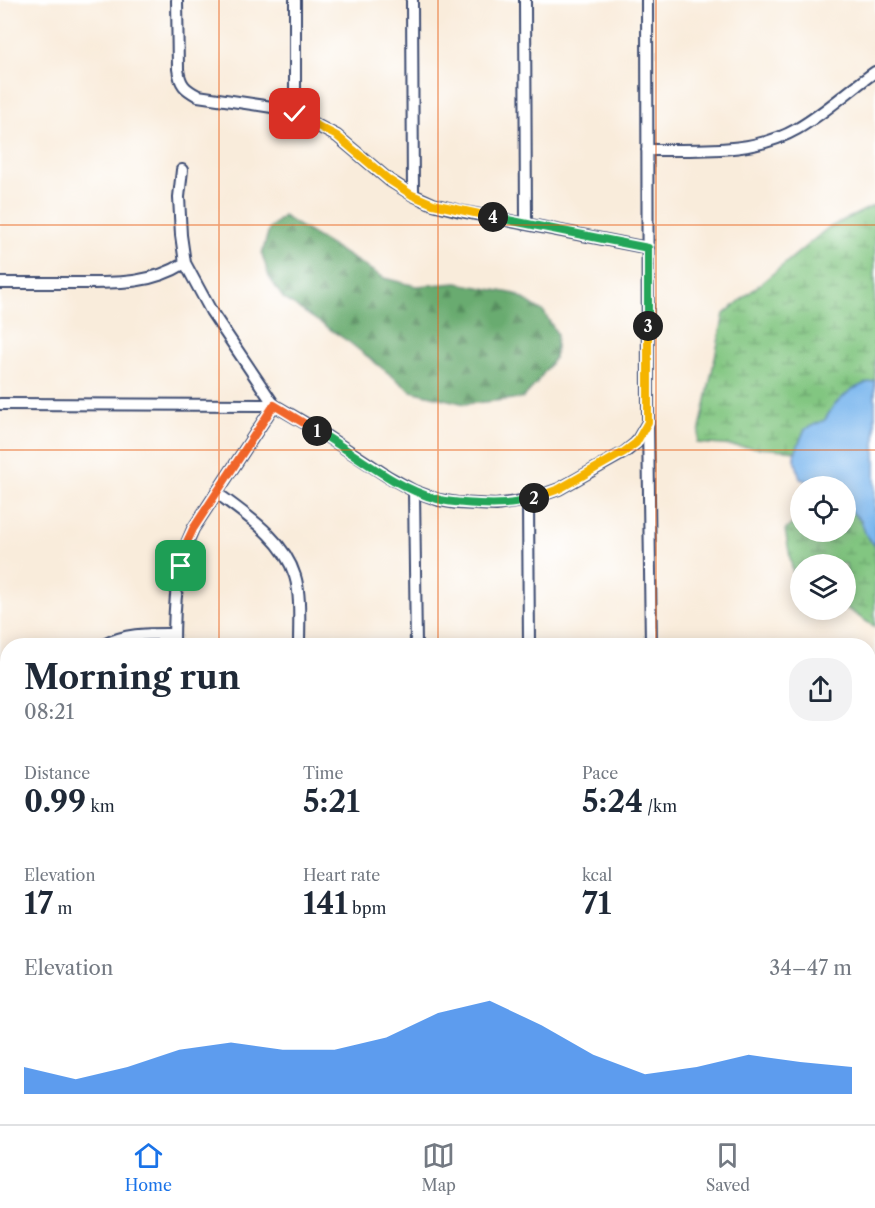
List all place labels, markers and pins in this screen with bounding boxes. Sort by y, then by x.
pin [269,88,320,139]
pin: 4 [478,202,508,232]
pin: 3 [633,311,663,341]
pin: 1 [302,416,332,446]
pin: 2 [519,483,549,513]
pin [155,540,206,591]

